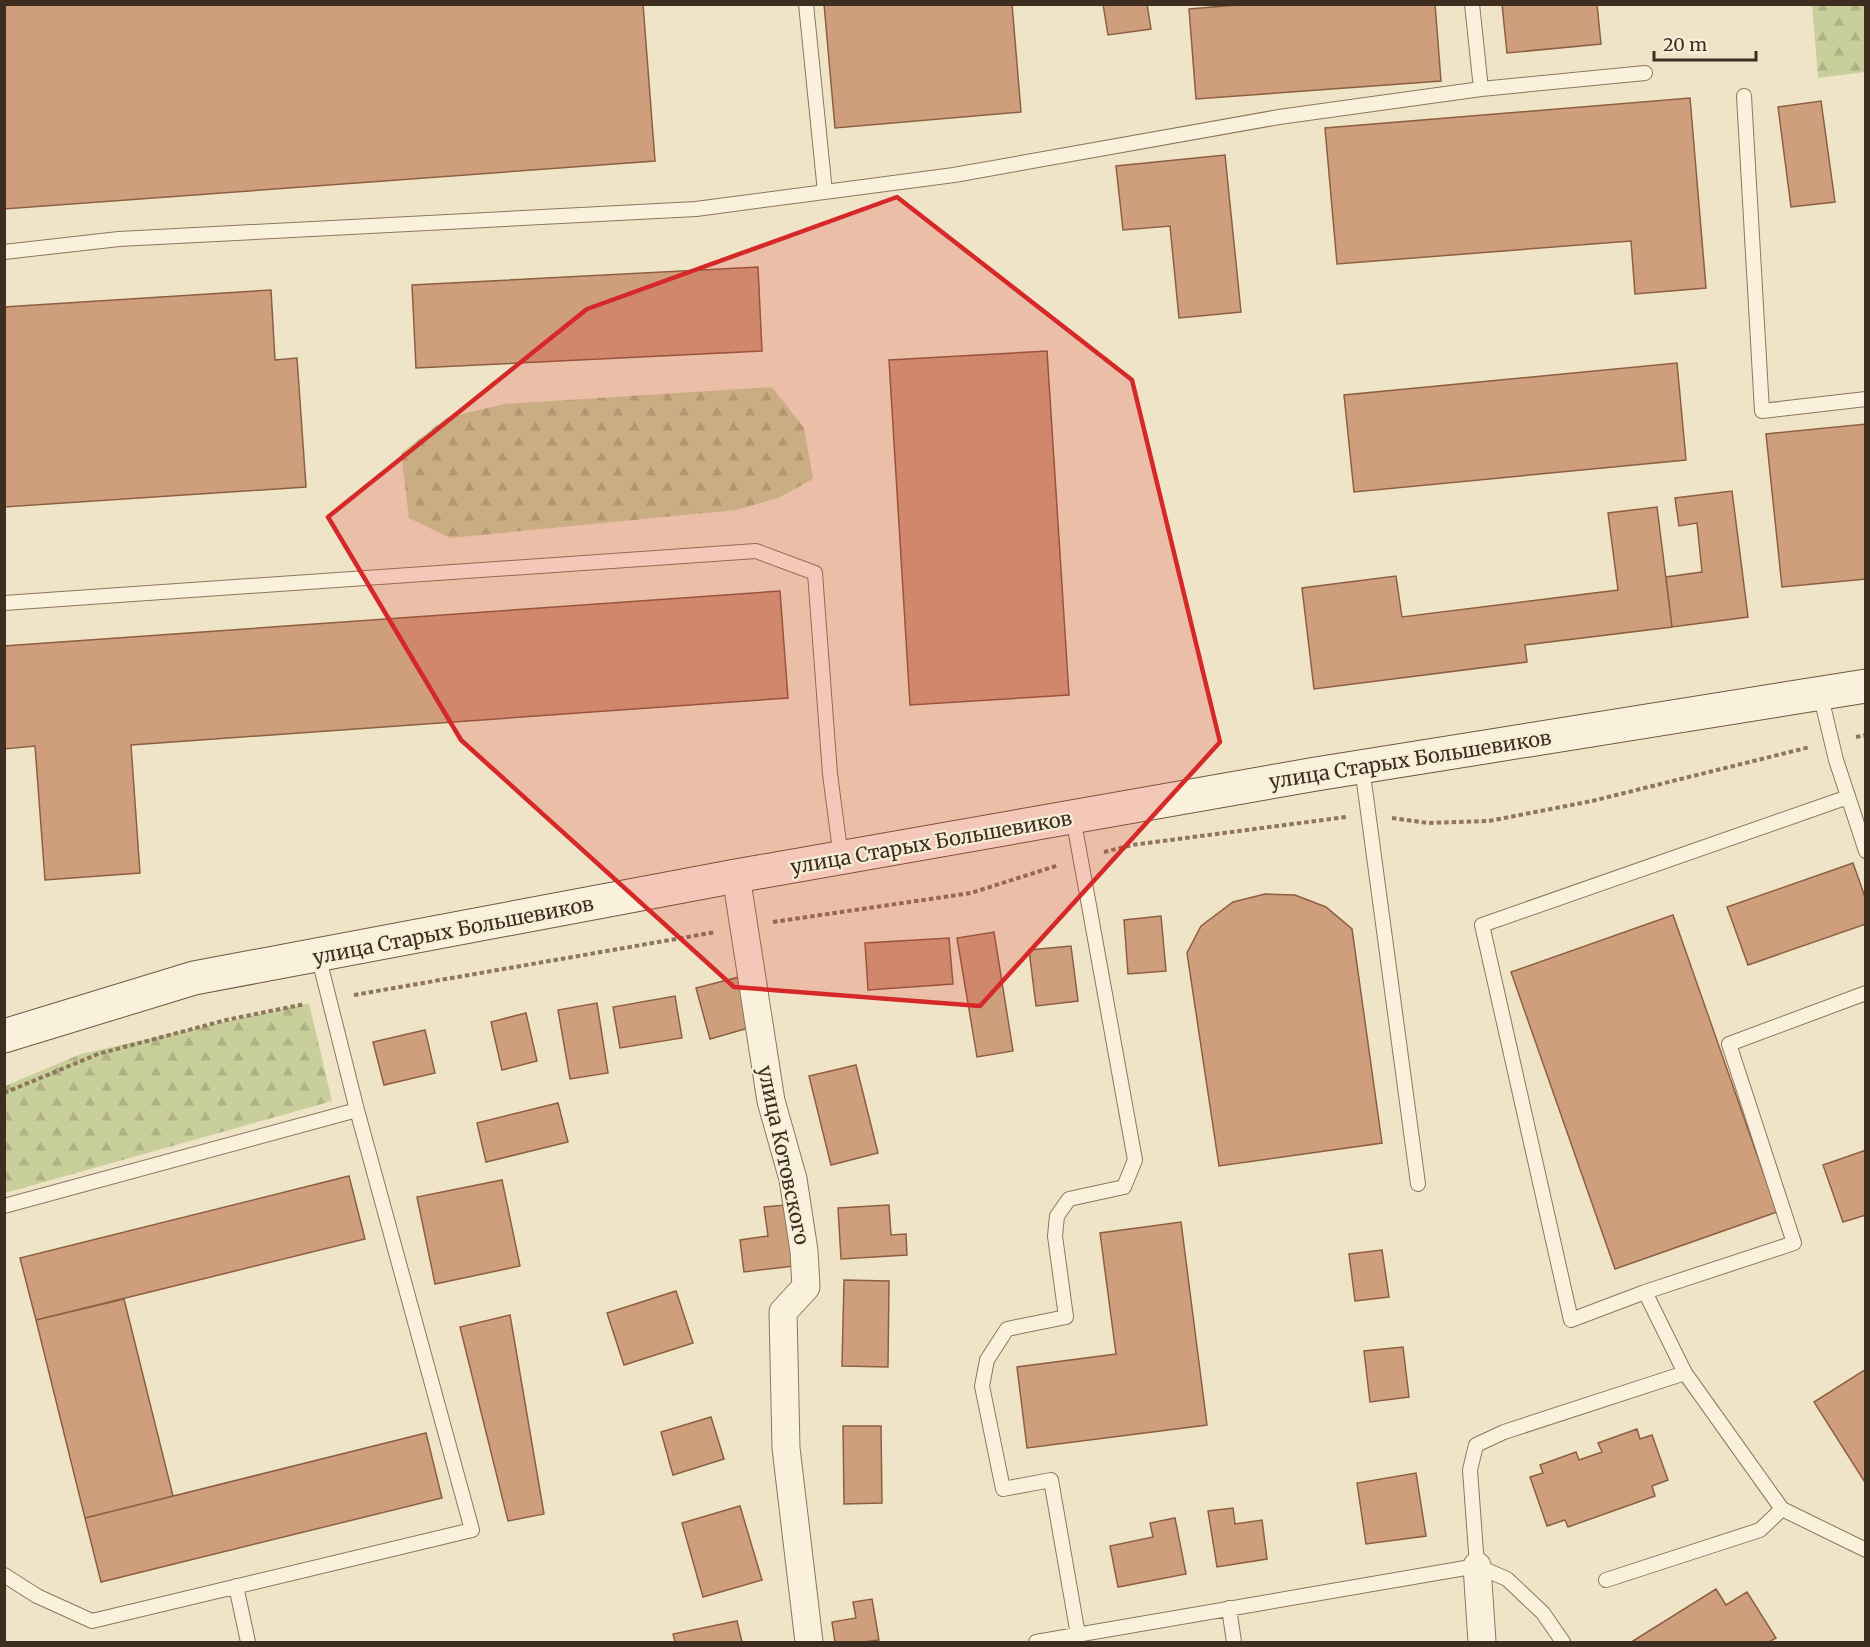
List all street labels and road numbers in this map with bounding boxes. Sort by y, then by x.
street label: улица Старых Большевиков [1267,724,1553,794]
street label: улица Старых Большевиков [788,805,1074,879]
street label: улица Старых Большевиков [311,890,596,970]
street label: улица Котовского [753,1063,815,1247]

